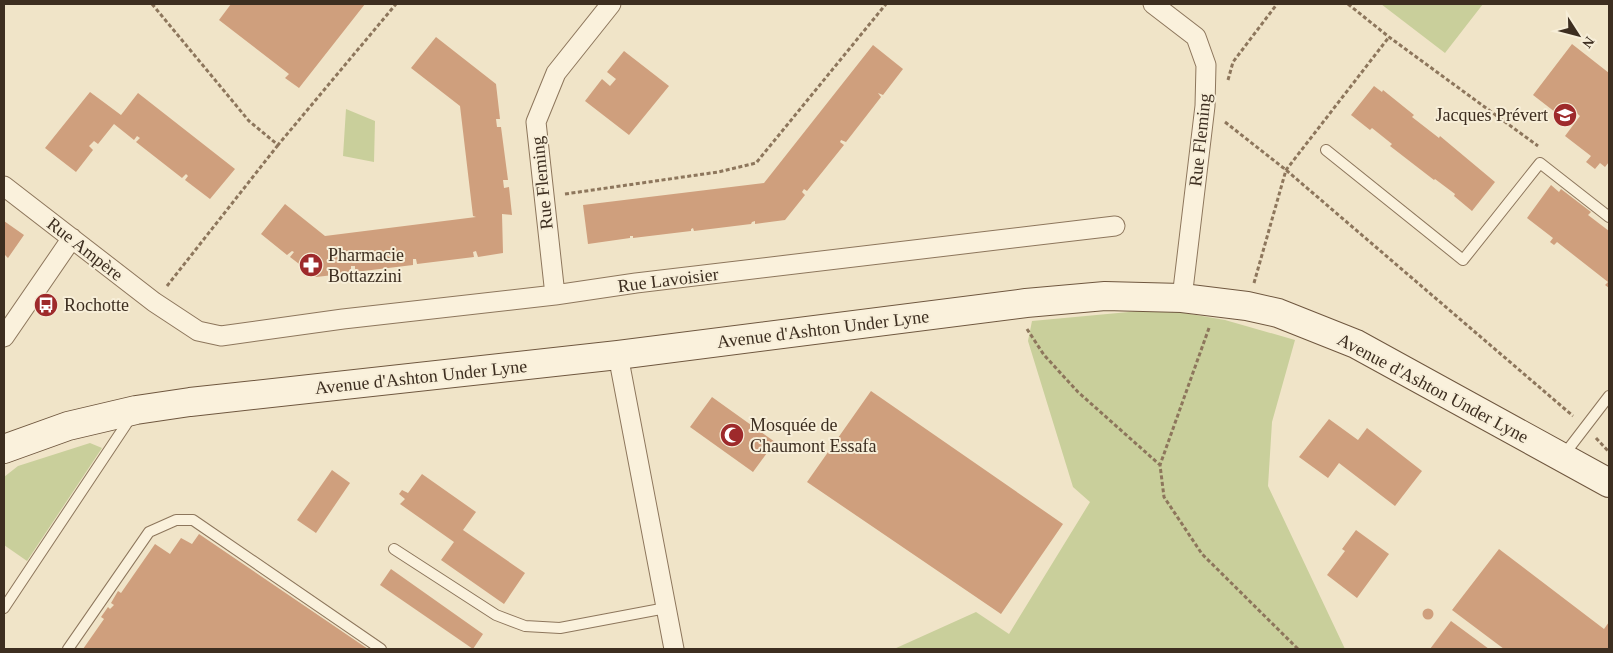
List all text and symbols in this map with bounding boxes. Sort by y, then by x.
north arrow [1553,10,1603,60]
text: N [1579,34,1597,51]
street label: Rue Fleming [1185,92,1215,188]
school or university icon: Jacques Prévert [1552,102,1578,128]
place label: Jacques Prévert [1436,105,1548,125]
street label: Rue Fleming [527,135,557,231]
street label: Rue Ampère [43,213,127,285]
place label: Pharmacie Bottazzini [328,245,404,286]
pharmacy icon: Pharmacie Bottazzini [298,252,324,278]
street label: Rue Lavoisier [616,264,720,296]
bus stop icon: Rochotte [33,292,59,318]
place label: Rochotte [64,295,129,315]
street label: Avenue d'Ashton Under Lyne [716,306,930,352]
street label: Avenue d'Ashton Under Lyne [1334,329,1532,447]
street label: Avenue d'Ashton Under Lyne [314,356,528,398]
place label: Mosquée de Chaumont Essafa [750,415,876,456]
mosque icon: Mosquée de Chaumont Essafa [719,422,745,448]

